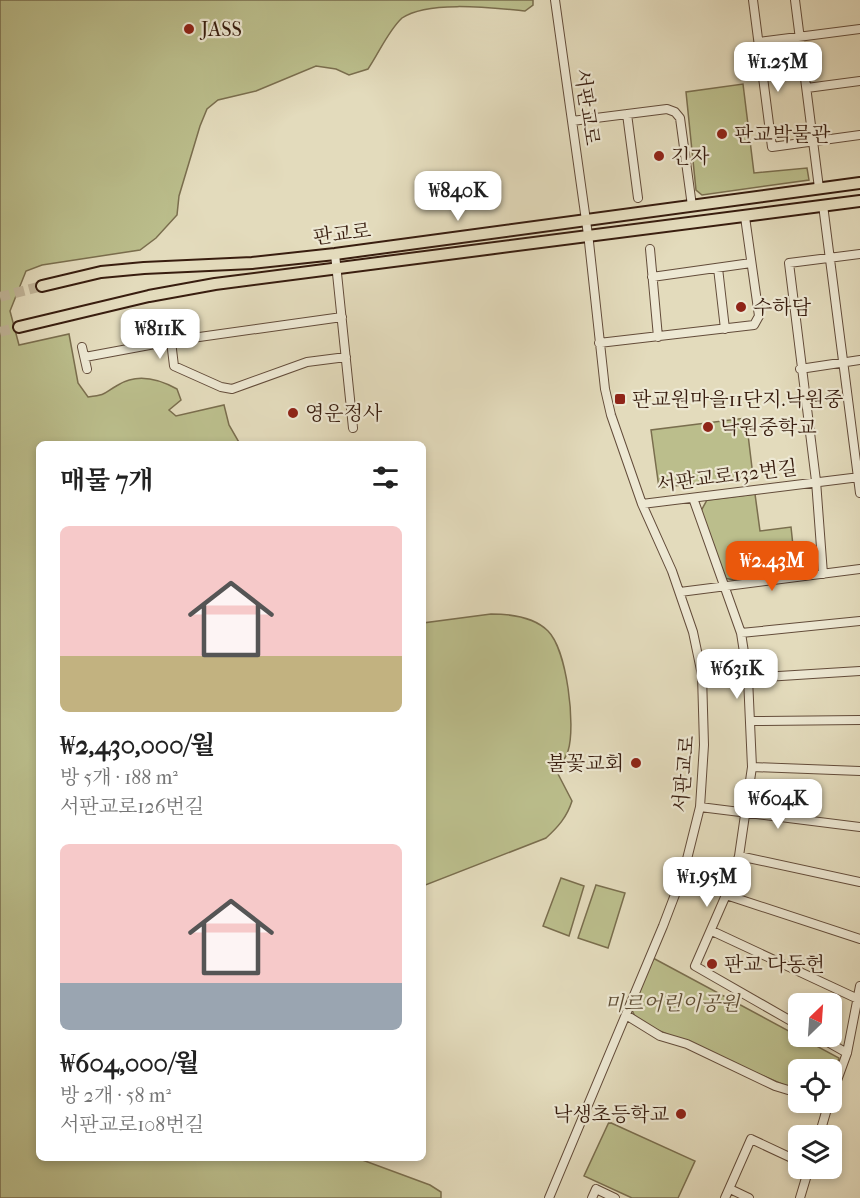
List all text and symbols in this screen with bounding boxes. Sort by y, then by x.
place label: JASS [199,18,242,41]
marker: JASS [182,22,196,36]
pin: ₩1.25M [729,42,827,93]
text: ₩1.25M [748,50,808,73]
street label: 서판교로 [570,67,604,147]
place label: 판교박물관 [734,123,831,146]
marker: 판교박물관 [715,127,729,141]
place label: 긴자 [671,145,710,168]
marker: 긴자 [652,149,666,163]
pin: ₩840K [416,171,500,222]
text: ₩840K [428,179,488,202]
street label: 판교로 [312,219,372,249]
place label: 수하담 [753,296,812,319]
marker: 수하담 [734,300,748,314]
pin: ₩811K [118,309,202,360]
text: ₩811K [135,317,185,340]
place label: 판교원마을11단지.낙원중 [632,388,843,411]
marker: 판교원마을11단지.낙원중 [613,392,627,406]
place label: 영운정사 [305,402,383,425]
marker: 영운정사 [286,406,300,420]
place label: 낙원중학교 [720,416,817,439]
marker: 낙원중학교 [701,420,715,434]
street label: 서판교로132번길 [655,456,799,496]
icon: filters [369,461,402,494]
text: 매물 7개 [60,465,153,496]
pin: ₩2.43M [723,541,821,592]
text: ₩2.43M [740,549,804,572]
icon: home [177,565,285,673]
pin: ₩631K [695,649,779,700]
text: ₩631K [711,657,763,680]
text: ₩2,430,000/월 [60,730,215,761]
street label: 서판교로 [669,735,699,813]
place label: 불꽃교회 [547,752,624,775]
marker: 불꽃교회 [629,756,643,770]
text: 방 5개 · 188 m² [60,766,178,789]
pin: ₩604K [736,779,820,830]
text: ₩604K [748,787,808,810]
text: 서판교로126번길 [60,795,204,818]
pin: ₩1.95M [658,857,756,908]
text: ₩1.95M [677,865,737,888]
icon: home [177,883,285,991]
place label: 판교 다동헌 [724,953,825,976]
marker: 판교 다동헌 [705,957,719,971]
park label: 미르어린이공원 [604,992,741,1015]
north arrow [788,993,842,1047]
map controls [788,993,842,1179]
text: ₩604,000/월 [60,1048,199,1079]
button: locate [788,1059,842,1113]
text: 방 2개 · 58 m² [60,1084,171,1107]
place label: 낙생초등학교 [553,1103,670,1126]
marker: 낙생초등학교 [674,1107,688,1121]
text: 서판교로108번길 [60,1113,204,1136]
button: layers [788,1125,842,1179]

